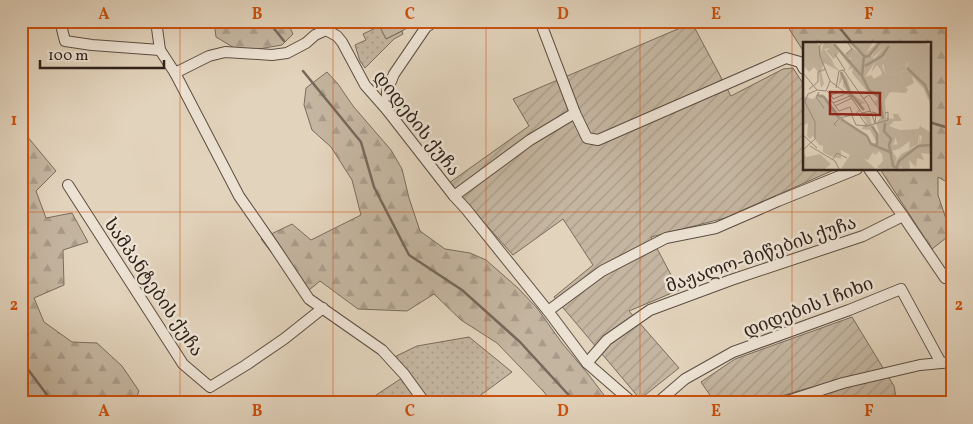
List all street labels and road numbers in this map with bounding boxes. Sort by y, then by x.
street label: დიდების ქუჩა [367,66,465,182]
street label: მაჟალო-მიწების ქუჩა [663,211,860,300]
street label: სამპანტების ქუჩა [97,214,208,362]
street label: დიდების I ჩიხი [740,272,877,345]

